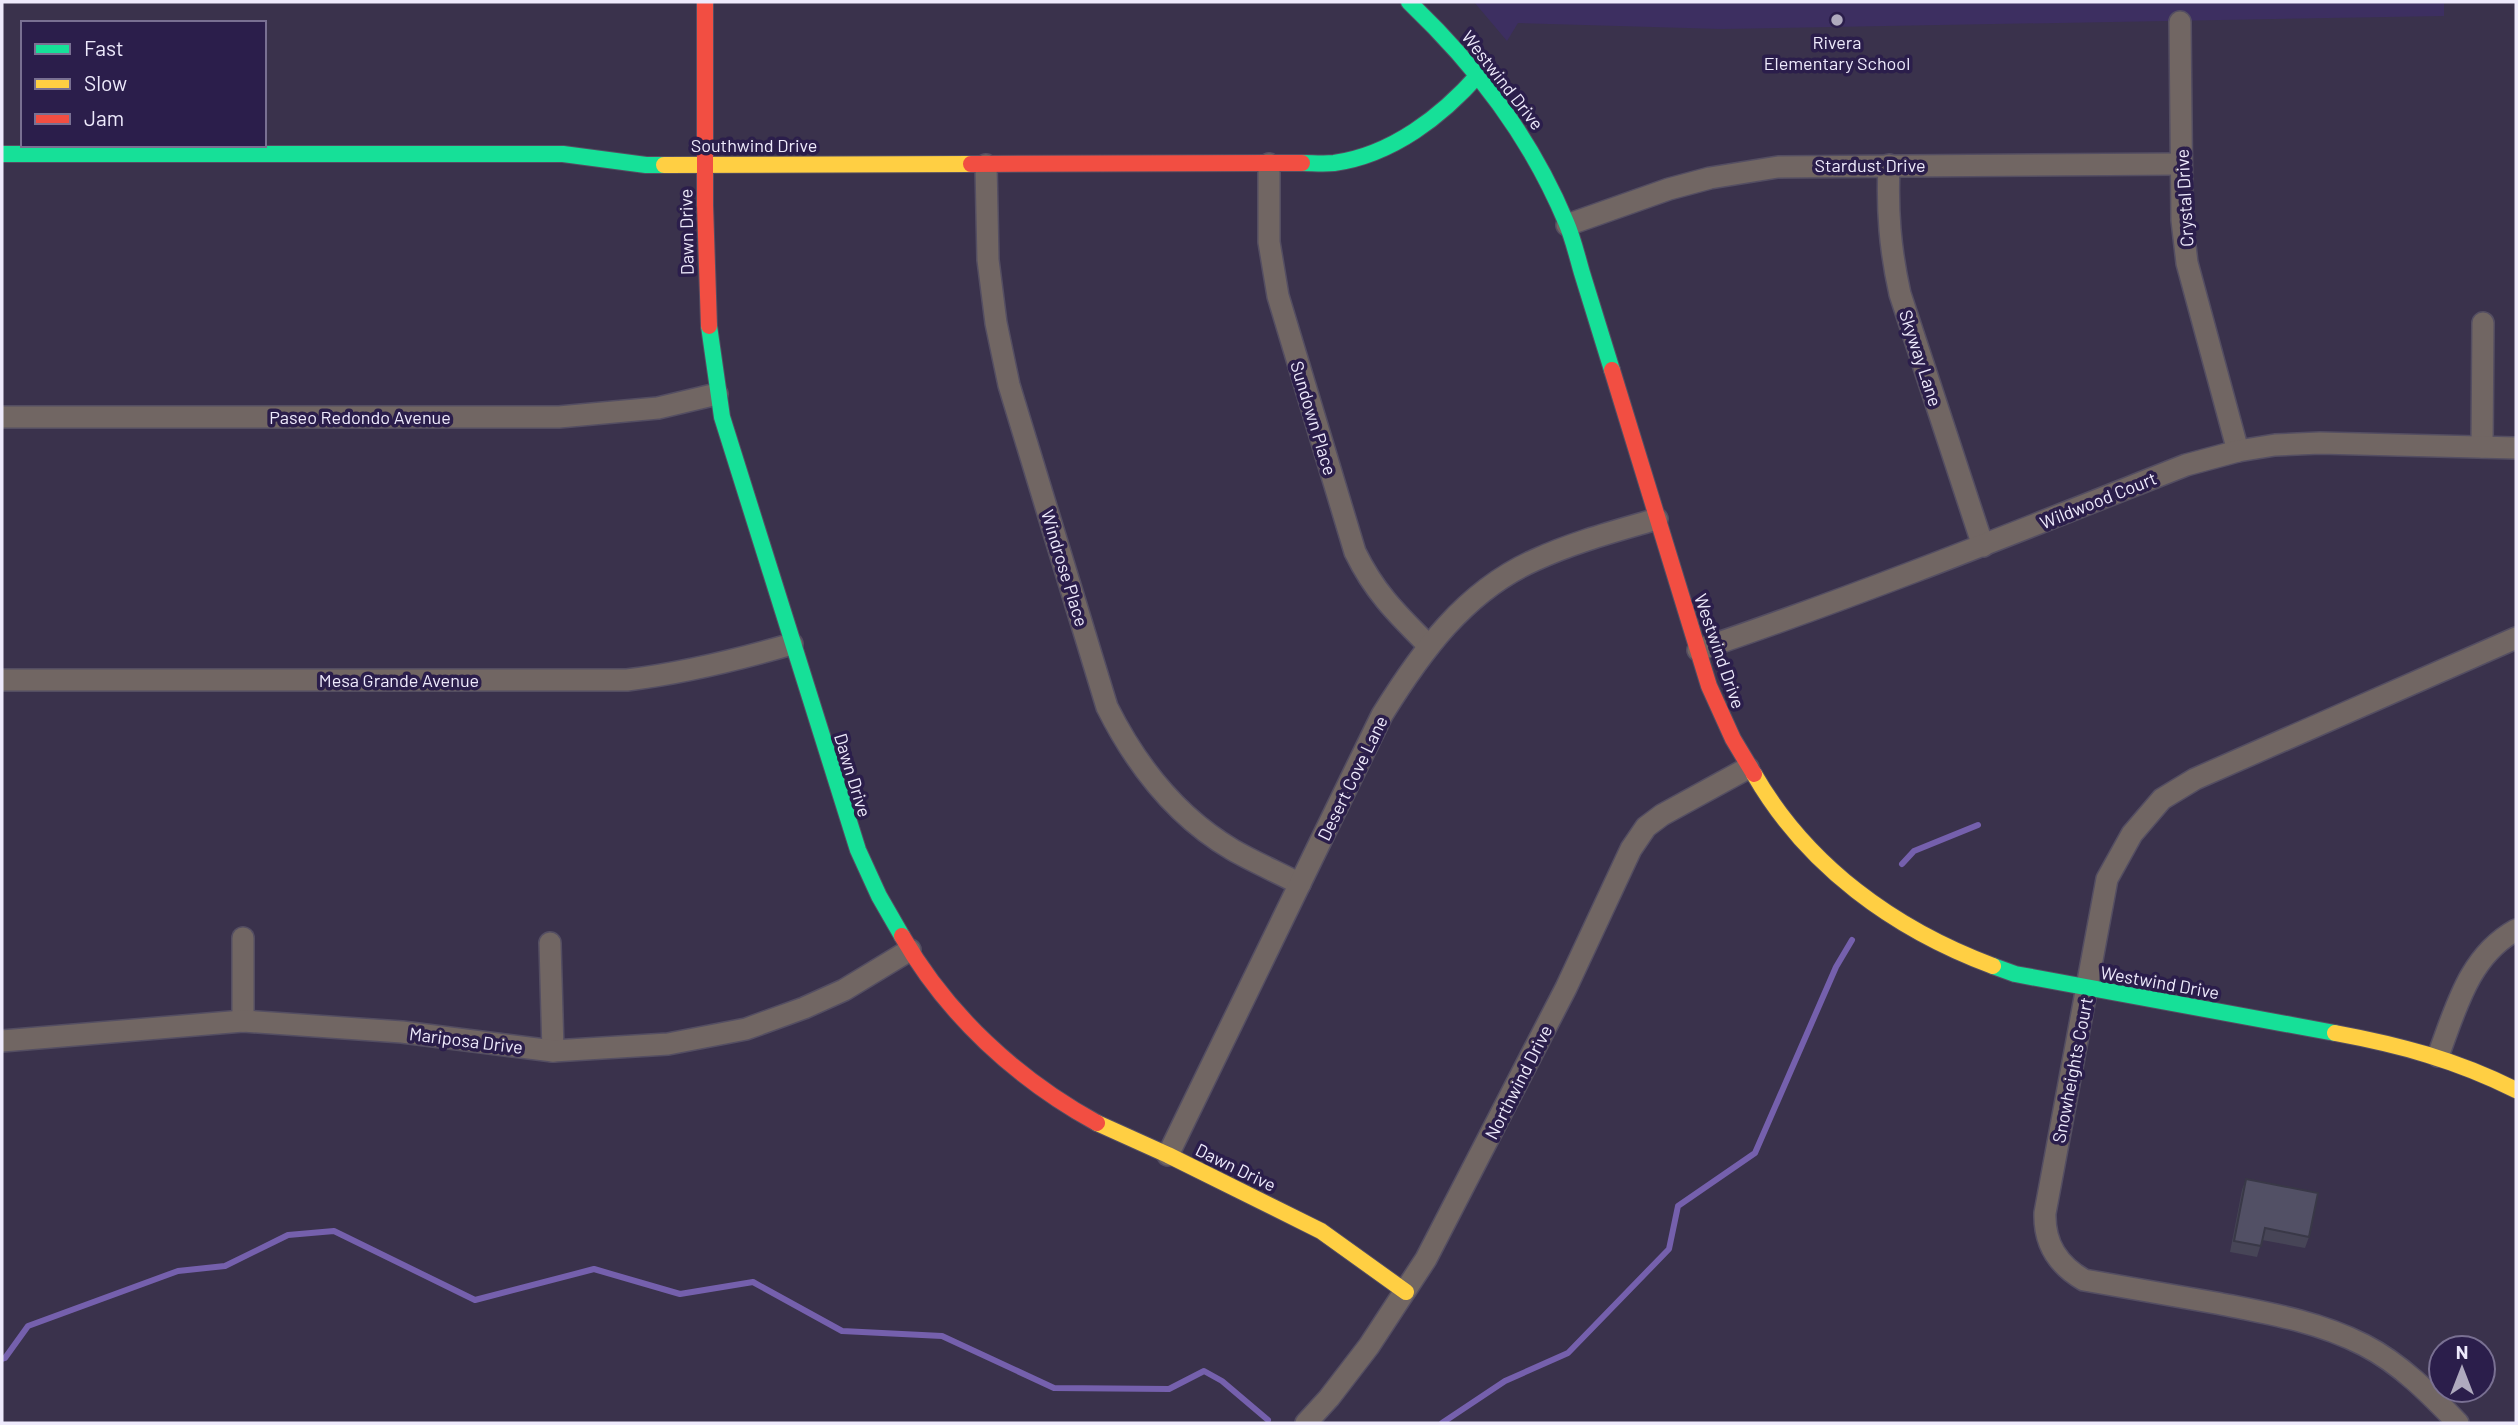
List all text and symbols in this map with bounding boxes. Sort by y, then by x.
marker: Rivera Elementary School [1829,12,1845,28]
legend [21,21,266,147]
street label: Westwind Drive [1457,26,1549,134]
place label: Rivera Elementary School [1764,31,1910,74]
text: Fast [84,35,124,60]
text: Slow [84,70,127,95]
text: Jam [84,105,124,130]
street label: Southwind Drive [691,134,817,156]
street label: Crystal Drive [2170,149,2198,247]
street label: Stardust Drive [1814,154,1926,176]
street label: Dawn Drive [674,189,698,275]
street label: Skyway Lane [1895,307,1947,409]
street label: Sundown Place [1286,358,1342,478]
street label: Paseo Redondo Avenue [269,406,451,428]
street label: Wildwood Court [2036,467,2160,533]
street label: Windrose Place [1037,507,1093,629]
street label: Westwind Drive [1690,591,1750,711]
street label: Mesa Grande Avenue [319,669,479,691]
street label: Desert Cove Lane [1312,712,1392,844]
street label: Dawn Drive [830,730,876,820]
street label: Westwind Drive [2099,961,2221,1003]
street label: Snowheights Court [2047,995,2097,1145]
street label: Northwind Drive [1480,1021,1556,1143]
street label: Mariposa Drive [408,1022,524,1058]
street label: Dawn Drive [1192,1138,1280,1196]
north arrow [2427,1334,2497,1404]
text: N [2456,1340,2468,1363]

